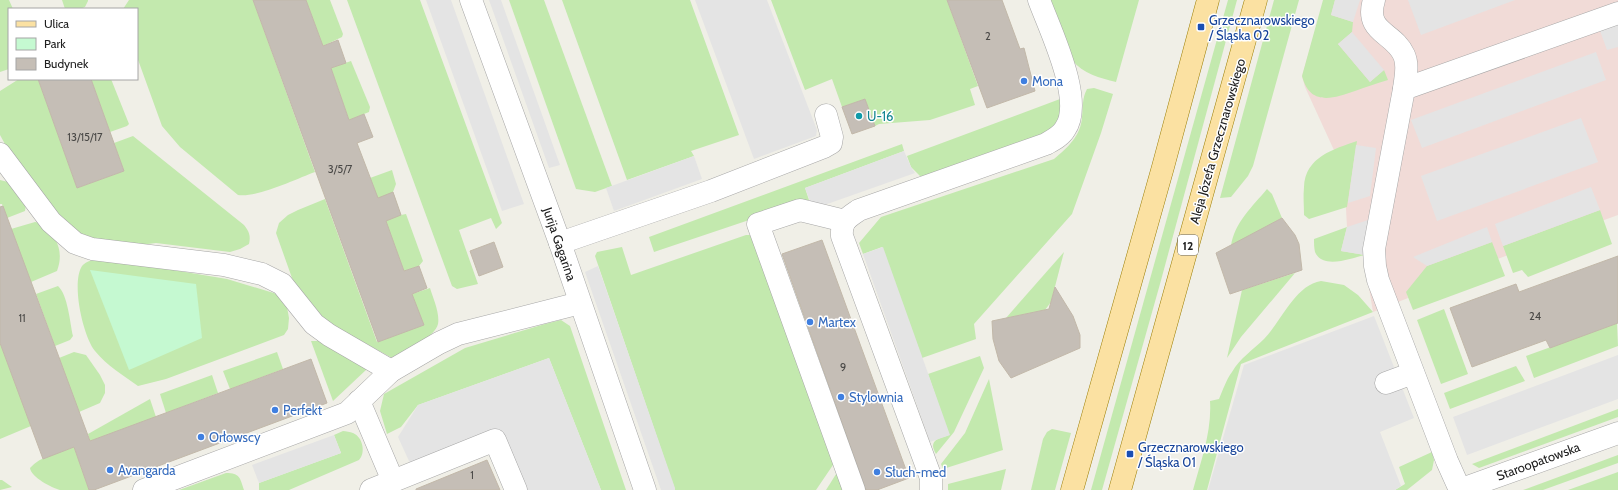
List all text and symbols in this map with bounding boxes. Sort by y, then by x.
legend [8,8,138,80]
place label: Grzecznarowskiego / Śląska 02 [1208,12,1315,43]
text: Ulica [44,16,69,31]
marker: Grzecznarowskiego / Śląska 02 [1196,22,1206,32]
house number: 2 [985,29,991,43]
text: Park [44,36,66,51]
text: Budynek [44,56,89,71]
street label: Aleja Józefa Grzecznarowskiego [1186,56,1249,226]
place label: Mona [1032,73,1064,89]
marker: Mona [1019,76,1029,86]
place label: U-16 [867,108,893,124]
marker: U-16 [854,111,864,121]
house number: 13/15/17 [67,130,103,144]
house number: 3/5/7 [328,162,353,176]
street label: Jurija Gagarina [539,204,580,284]
road number: 12 [1178,235,1198,255]
house number: 24 [1529,309,1542,323]
house number: 11 [18,311,26,325]
place label: Martex [818,314,857,330]
marker: Martex [805,317,815,327]
house number: 9 [840,360,846,374]
place label: Stylownia [849,389,904,405]
marker: Stylownia [836,392,846,402]
place label: Perfekt [283,402,323,418]
marker: Perfekt [270,405,280,415]
place label: Orłowscy [209,429,261,445]
marker: Orłowscy [196,432,206,442]
street label: Staroopatowska [1494,438,1583,484]
place label: Grzecznarowskiego / Śląska 01 [1137,439,1244,470]
marker: Grzecznarowskiego / Śląska 01 [1125,449,1135,459]
place label: Avangarda [118,462,176,478]
place label: Słuch-med [885,464,946,480]
marker: Avangarda [105,465,115,475]
marker: Słuch-med [872,467,882,477]
house number: 1 [470,468,474,482]

